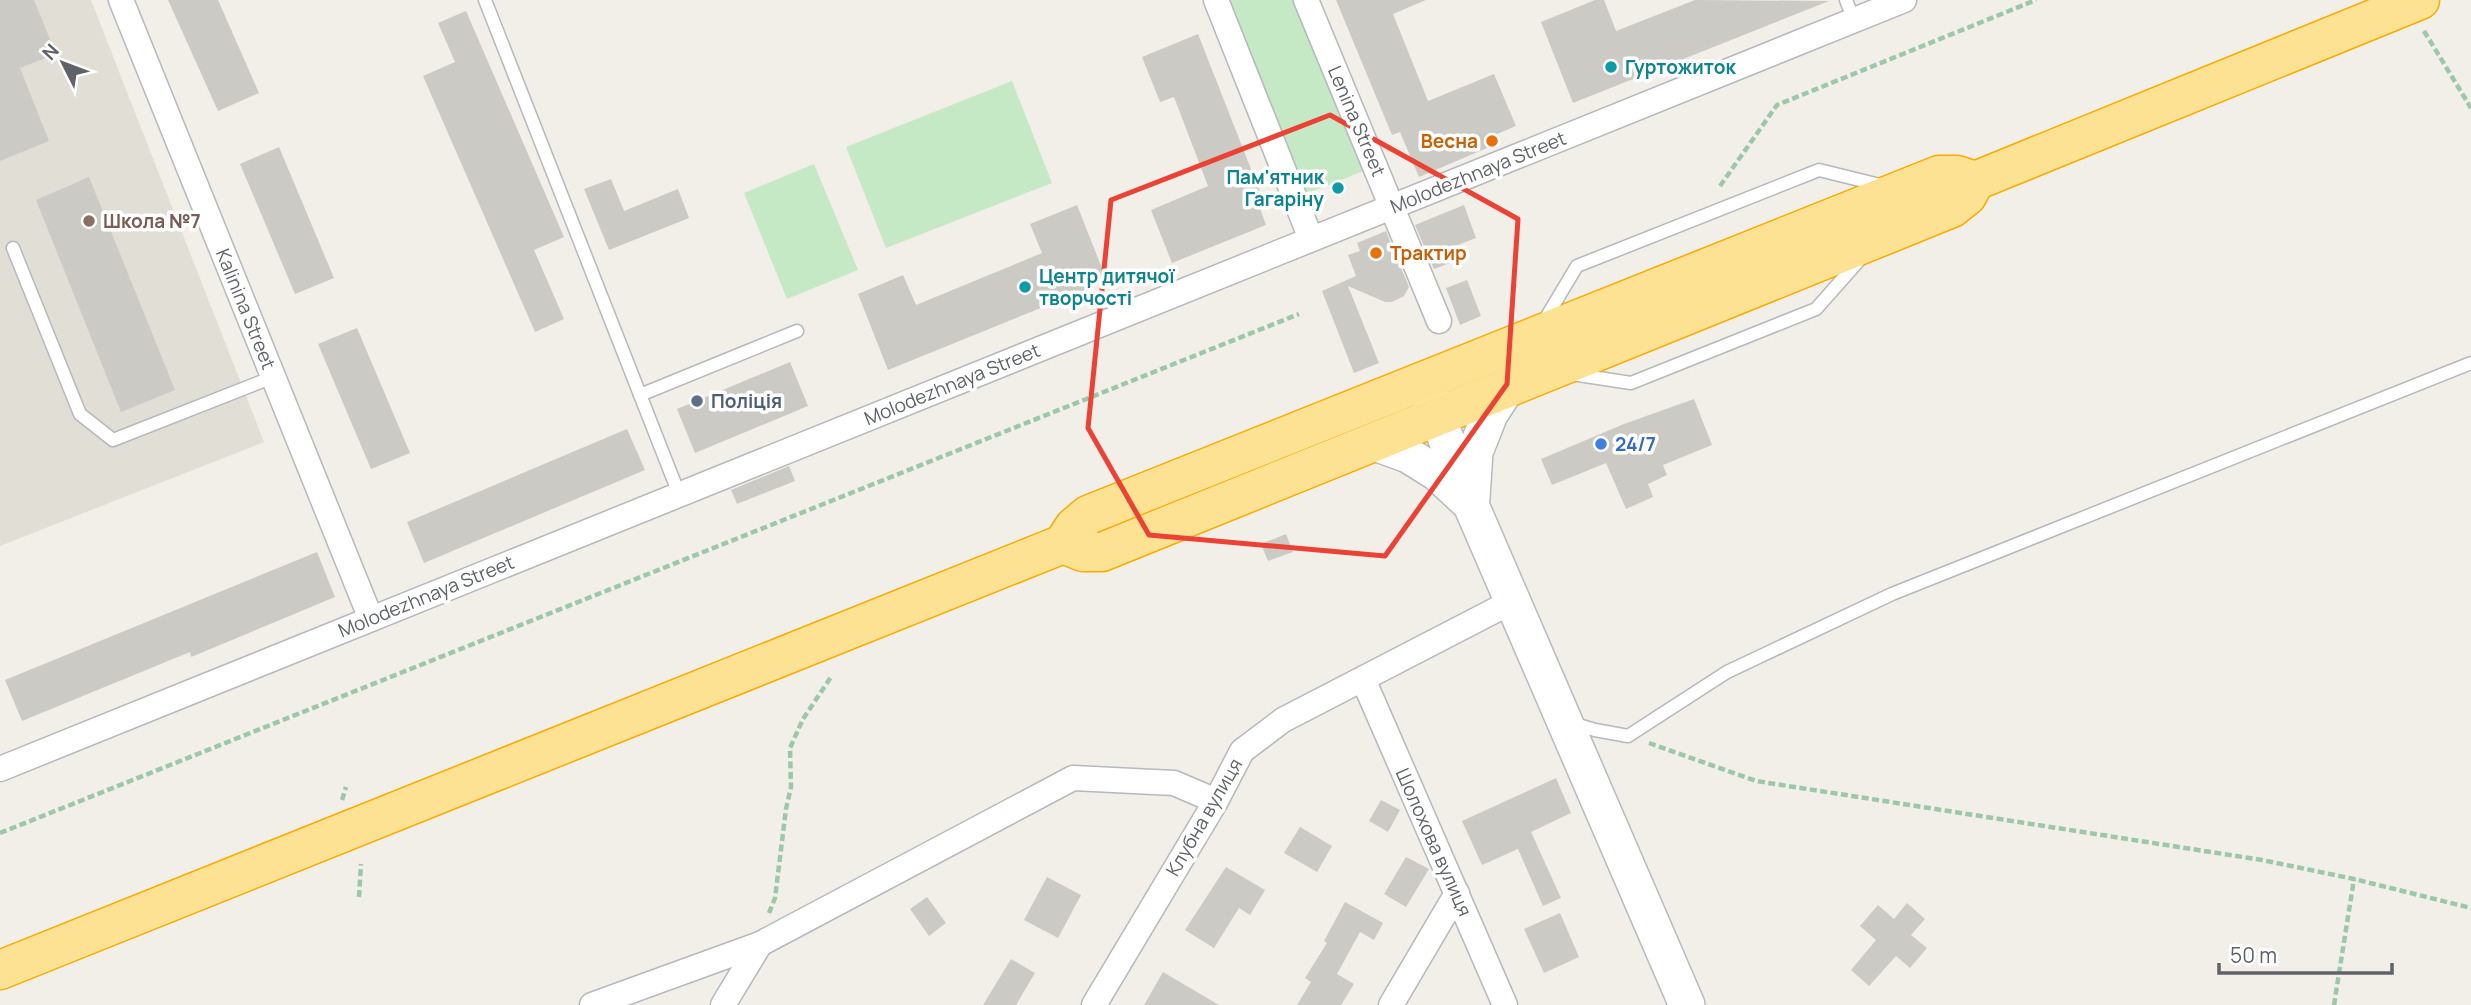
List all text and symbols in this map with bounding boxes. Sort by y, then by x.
north arrow [28,28,98,98]
text: N [36,38,65,65]
place label: Гуртожиток [1625,54,1736,80]
marker: Гуртожиток [1603,59,1619,75]
street label: Lenina Street [1322,62,1392,180]
street label: Molodezhnaya Street [1386,125,1570,219]
place label: Весна [1421,128,1478,154]
marker: Весна [1484,133,1500,149]
place label: Пам'ятник Гагаріну [1226,164,1325,212]
marker: Пам'ятник Гагаріну [1330,180,1346,196]
place label: Школа №7 [103,208,201,234]
marker: Школа №7 [81,213,97,229]
place label: Трактир [1390,240,1467,266]
street label: Kalinina Street [210,245,282,373]
marker: Трактир [1368,245,1384,261]
place label: Центр дитячої творчості [1039,263,1175,311]
marker: Центр дитячої творчості [1017,279,1033,295]
street label: Molodezhnaya Street [860,337,1044,431]
place label: Поліція [711,388,782,414]
marker: Поліція [689,393,705,409]
place label: 24/7 [1615,431,1656,457]
marker: 24/7 [1593,436,1609,452]
street label: Molodezhnaya Street [334,549,518,643]
street label: Клубна вулиця [1160,753,1248,881]
street label: Шолохова вулиця [1390,764,1478,920]
scale bar [2219,932,2392,976]
text: 50 m [2230,941,2277,969]

